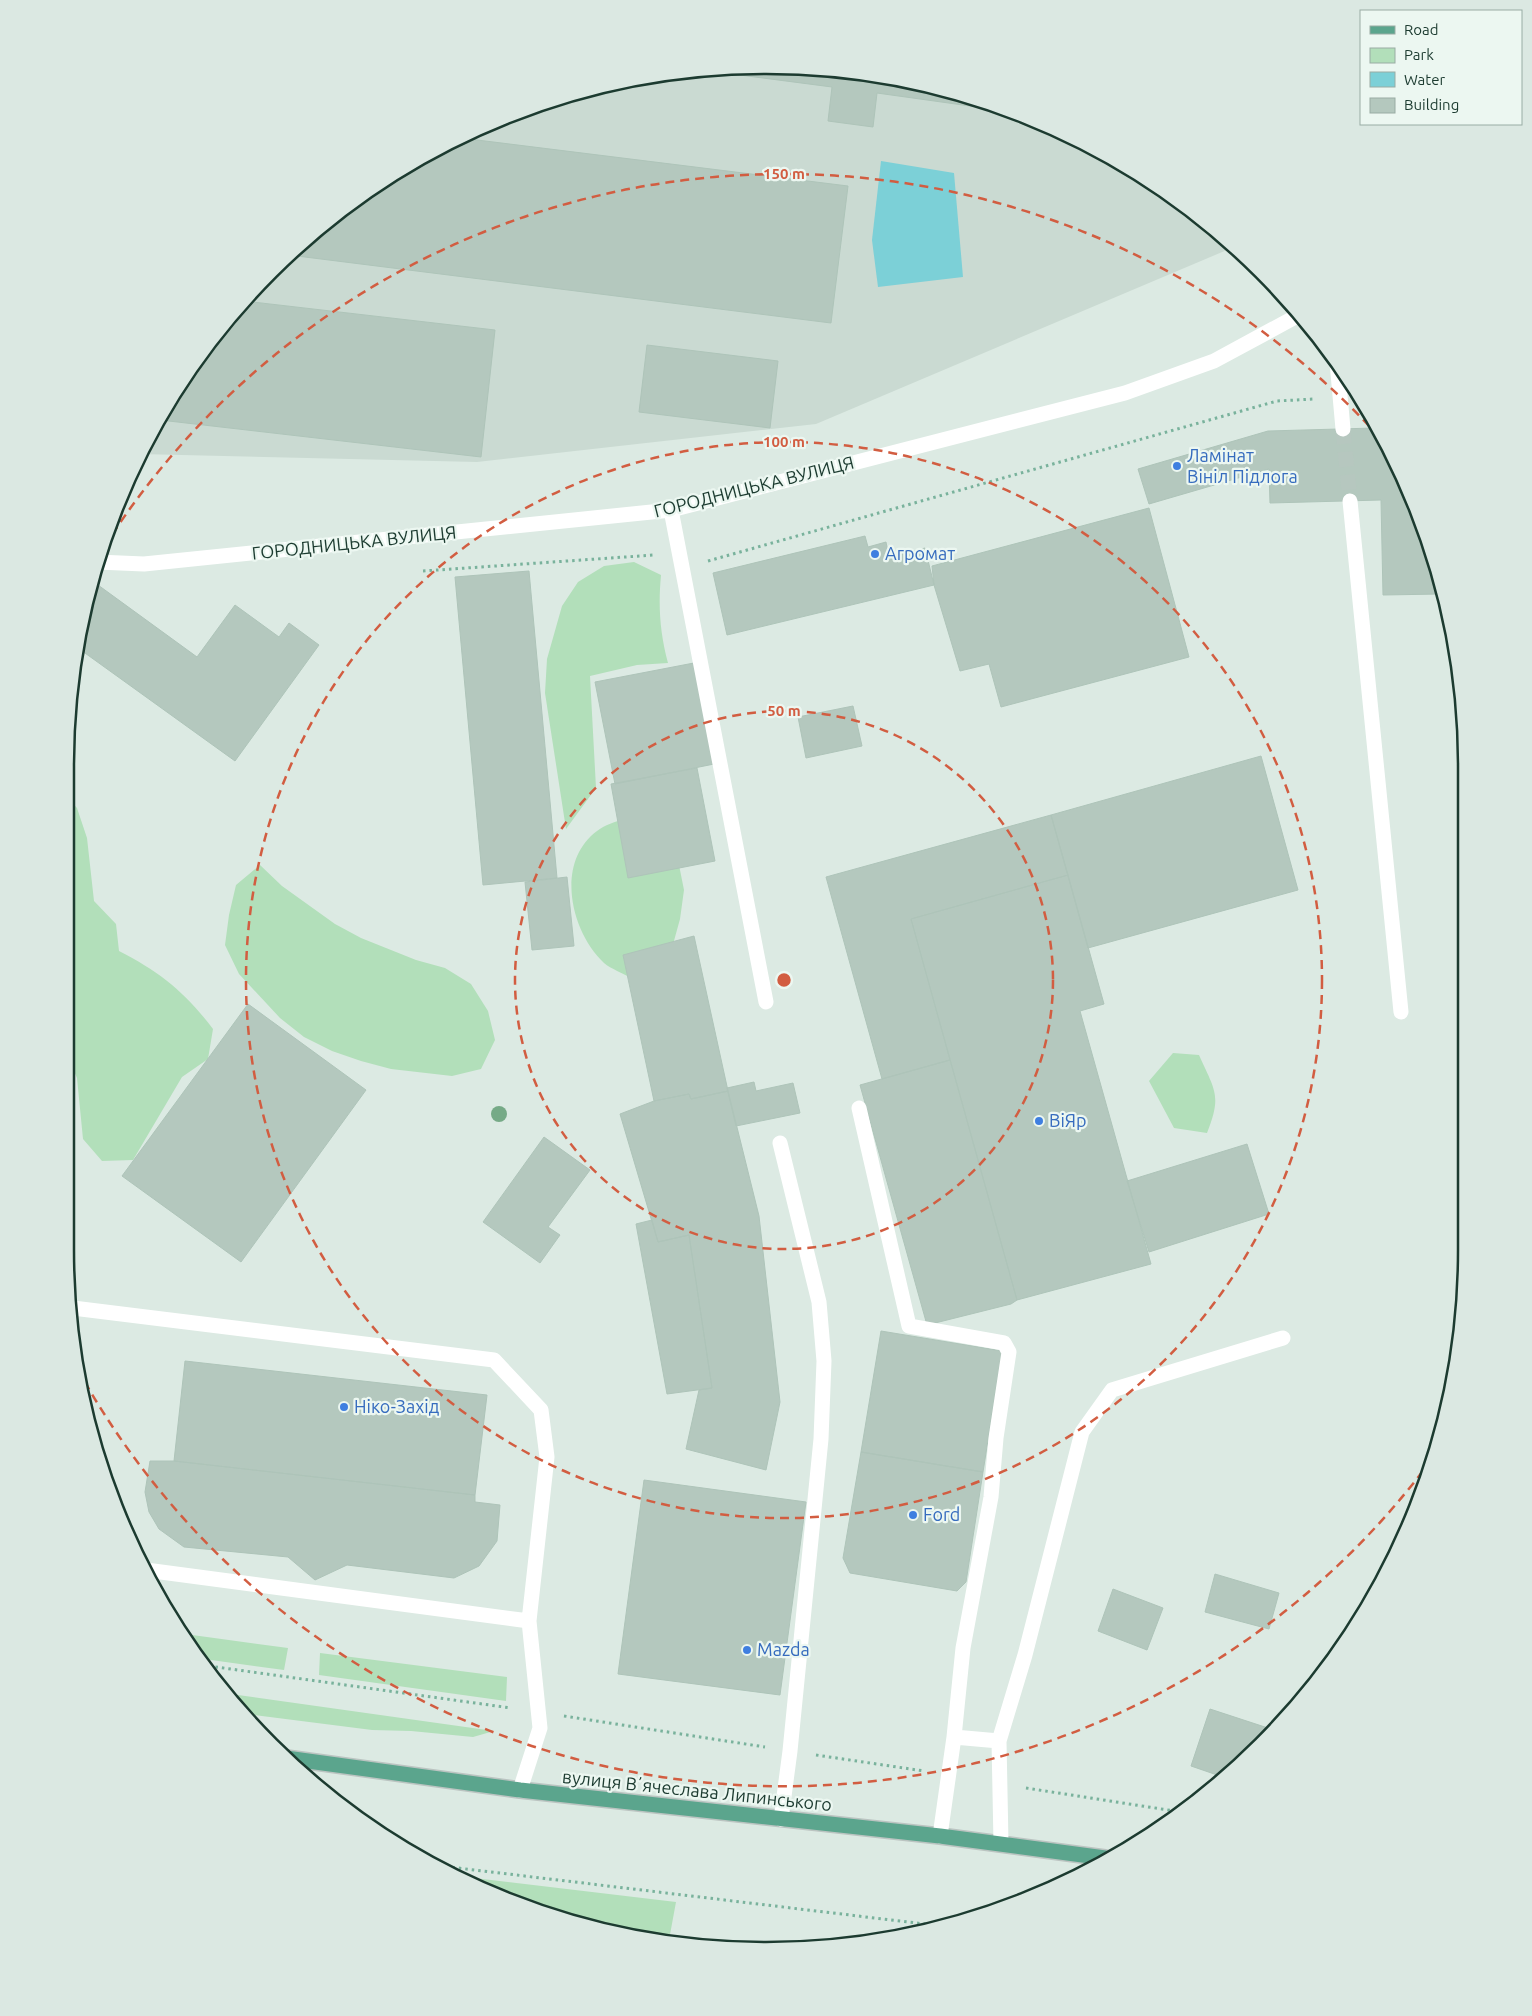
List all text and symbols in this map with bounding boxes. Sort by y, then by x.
legend [1360,10,1522,125]
text: Road [1404,21,1439,38]
text: Park [1404,46,1434,63]
text: Water [1404,71,1445,88]
text: Building [1404,96,1459,113]
text: 150 m [763,165,805,182]
text: 100 m [763,433,805,450]
place label: Ламінат Вініл Підлога [1187,445,1298,486]
street label: ГОРОДНИЦЬКА ВУЛИЦЯ [652,451,856,521]
marker: Ламінат Вініл Підлога [1171,460,1183,472]
street label: ГОРОДНИЦЬКА ВУЛИЦЯ [251,521,457,563]
place label: Агромат [885,543,955,563]
marker: Агромат [869,548,881,560]
text: 50 m [767,702,801,719]
centre of rings [775,971,793,989]
place label: ВіЯр [1049,1110,1087,1130]
marker: ВіЯр [1033,1115,1045,1127]
place label: Ніко-Захід [354,1396,440,1416]
marker: Ніко-Захід [338,1401,350,1413]
place label: Ford [923,1504,960,1524]
marker: Ford [907,1509,919,1521]
place label: Mazda [757,1639,810,1659]
marker: Mazda [741,1644,753,1656]
street label: вулиця Вʼячеслава Липинського [561,1766,833,1814]

